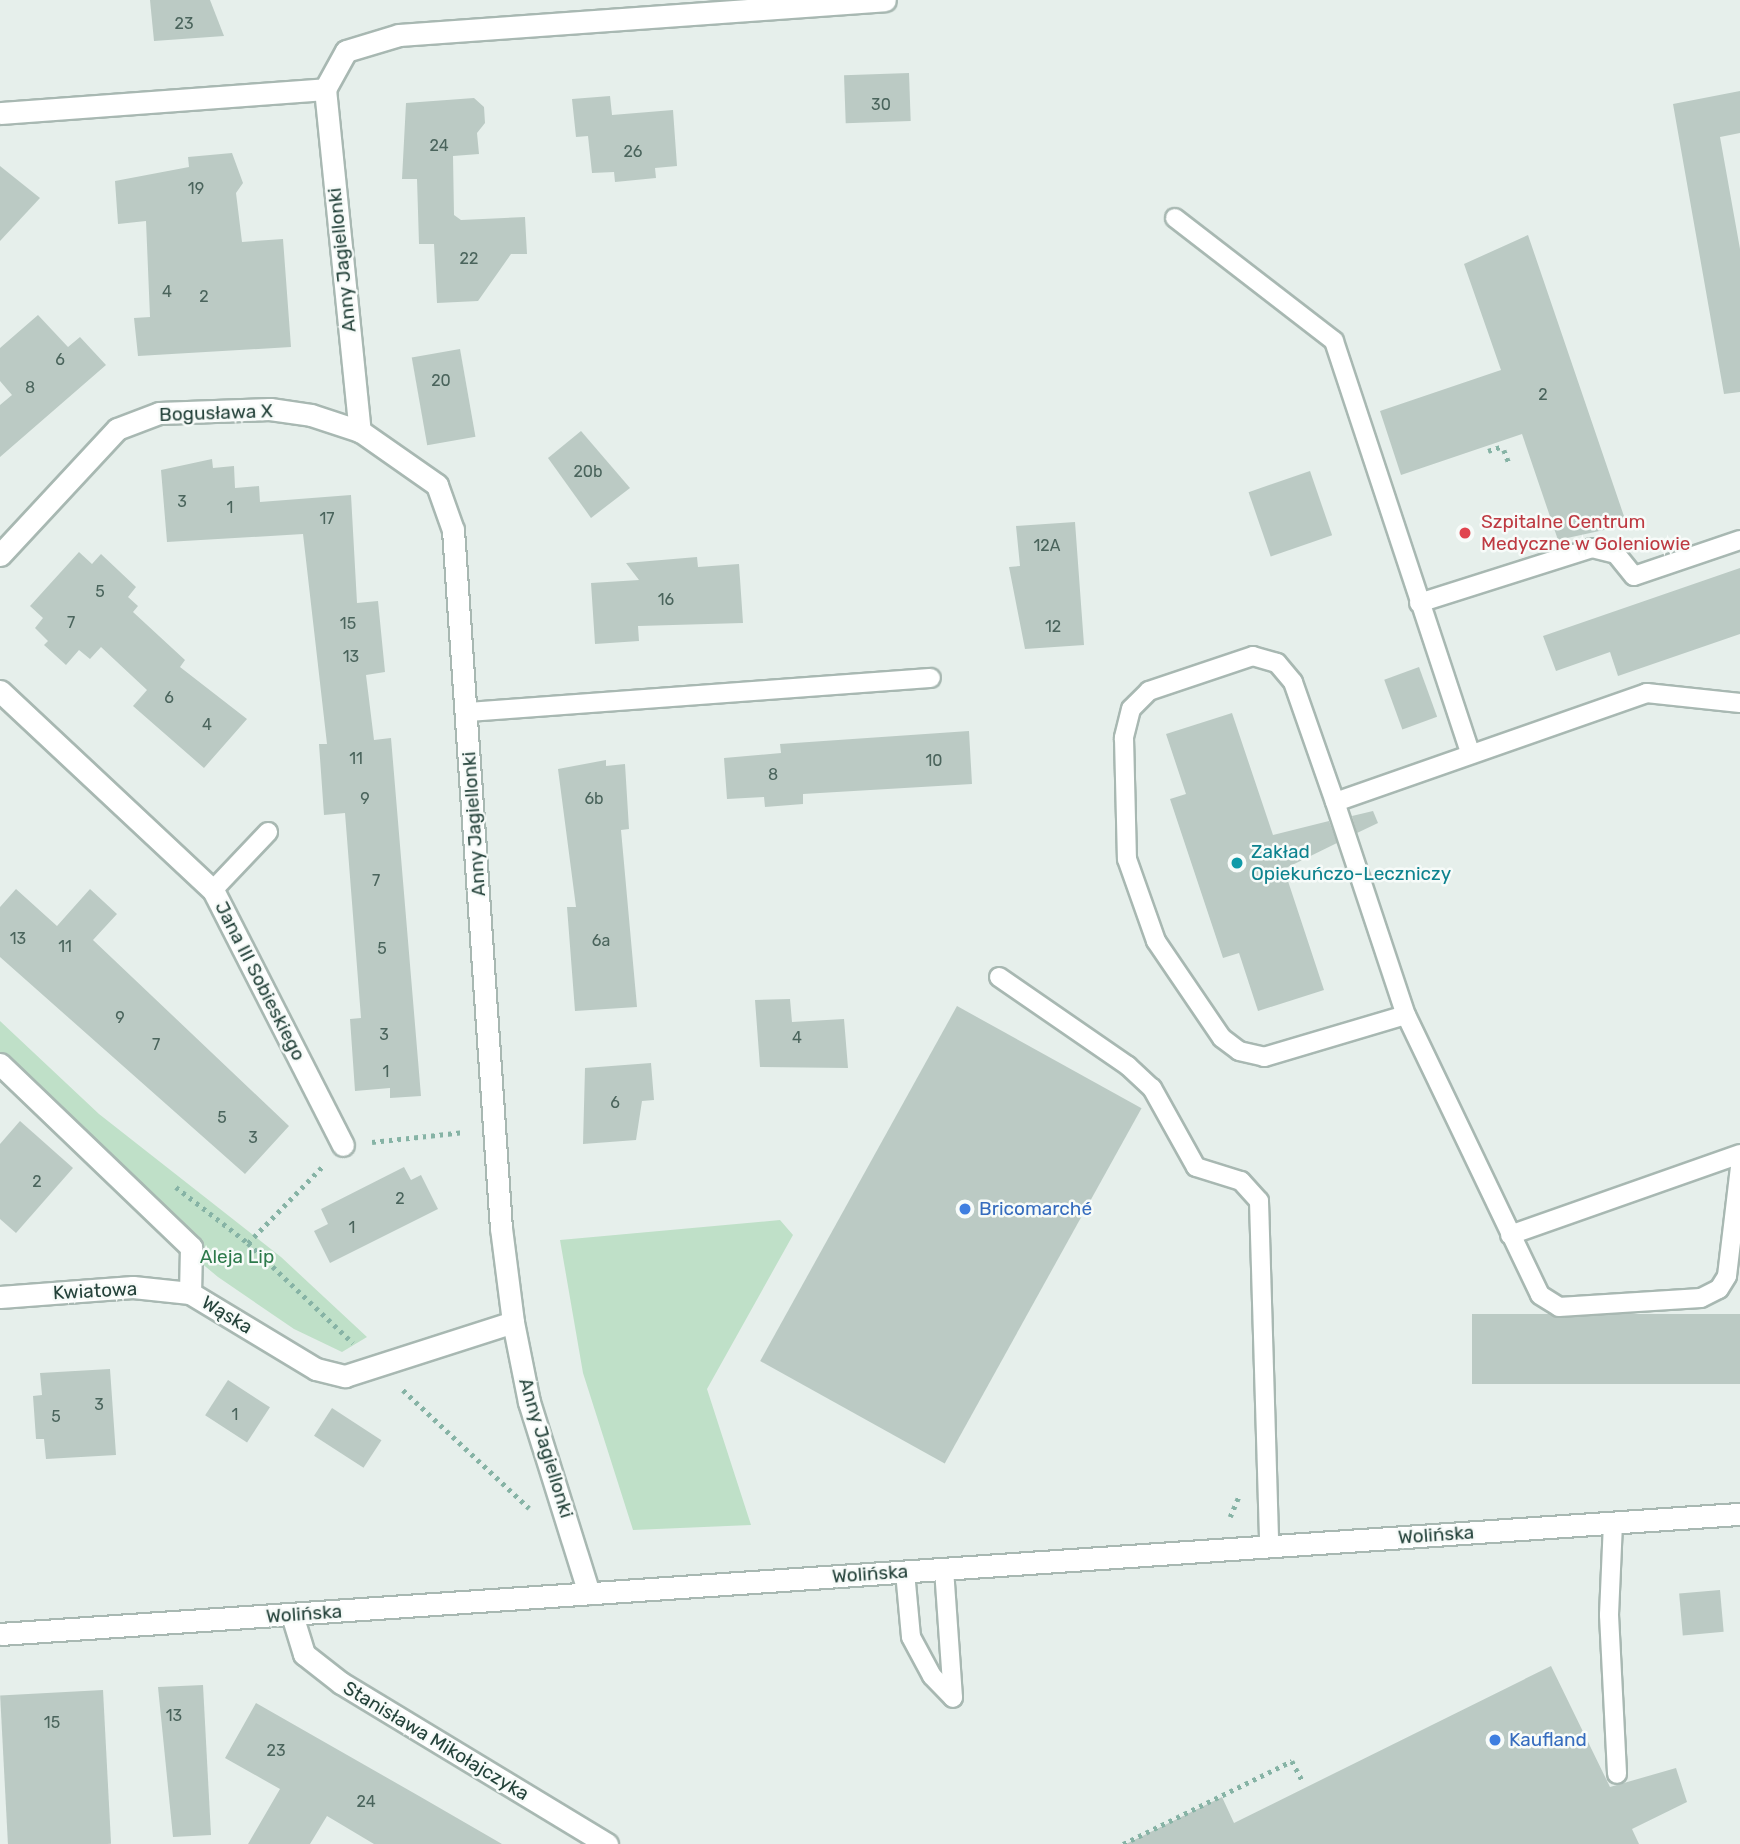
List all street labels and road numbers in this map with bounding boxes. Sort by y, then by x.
street label: Anny Jagiellonki [323,186,361,334]
street label: Bogusława X [159,400,273,426]
street label: Anny Jagiellonki [458,751,490,897]
street label: Jana III Sobieskiego [210,898,310,1064]
street label: Kwiatowa [52,1277,138,1305]
street label: Wąska [198,1291,256,1339]
street label: Anny Jagiellonki [514,1375,578,1521]
street label: Wolińska [1397,1521,1475,1549]
street label: Wolińska [831,1560,909,1588]
street label: Wolińska [265,1600,343,1628]
street label: Stanisława Mikołajczyka [339,1676,533,1806]

